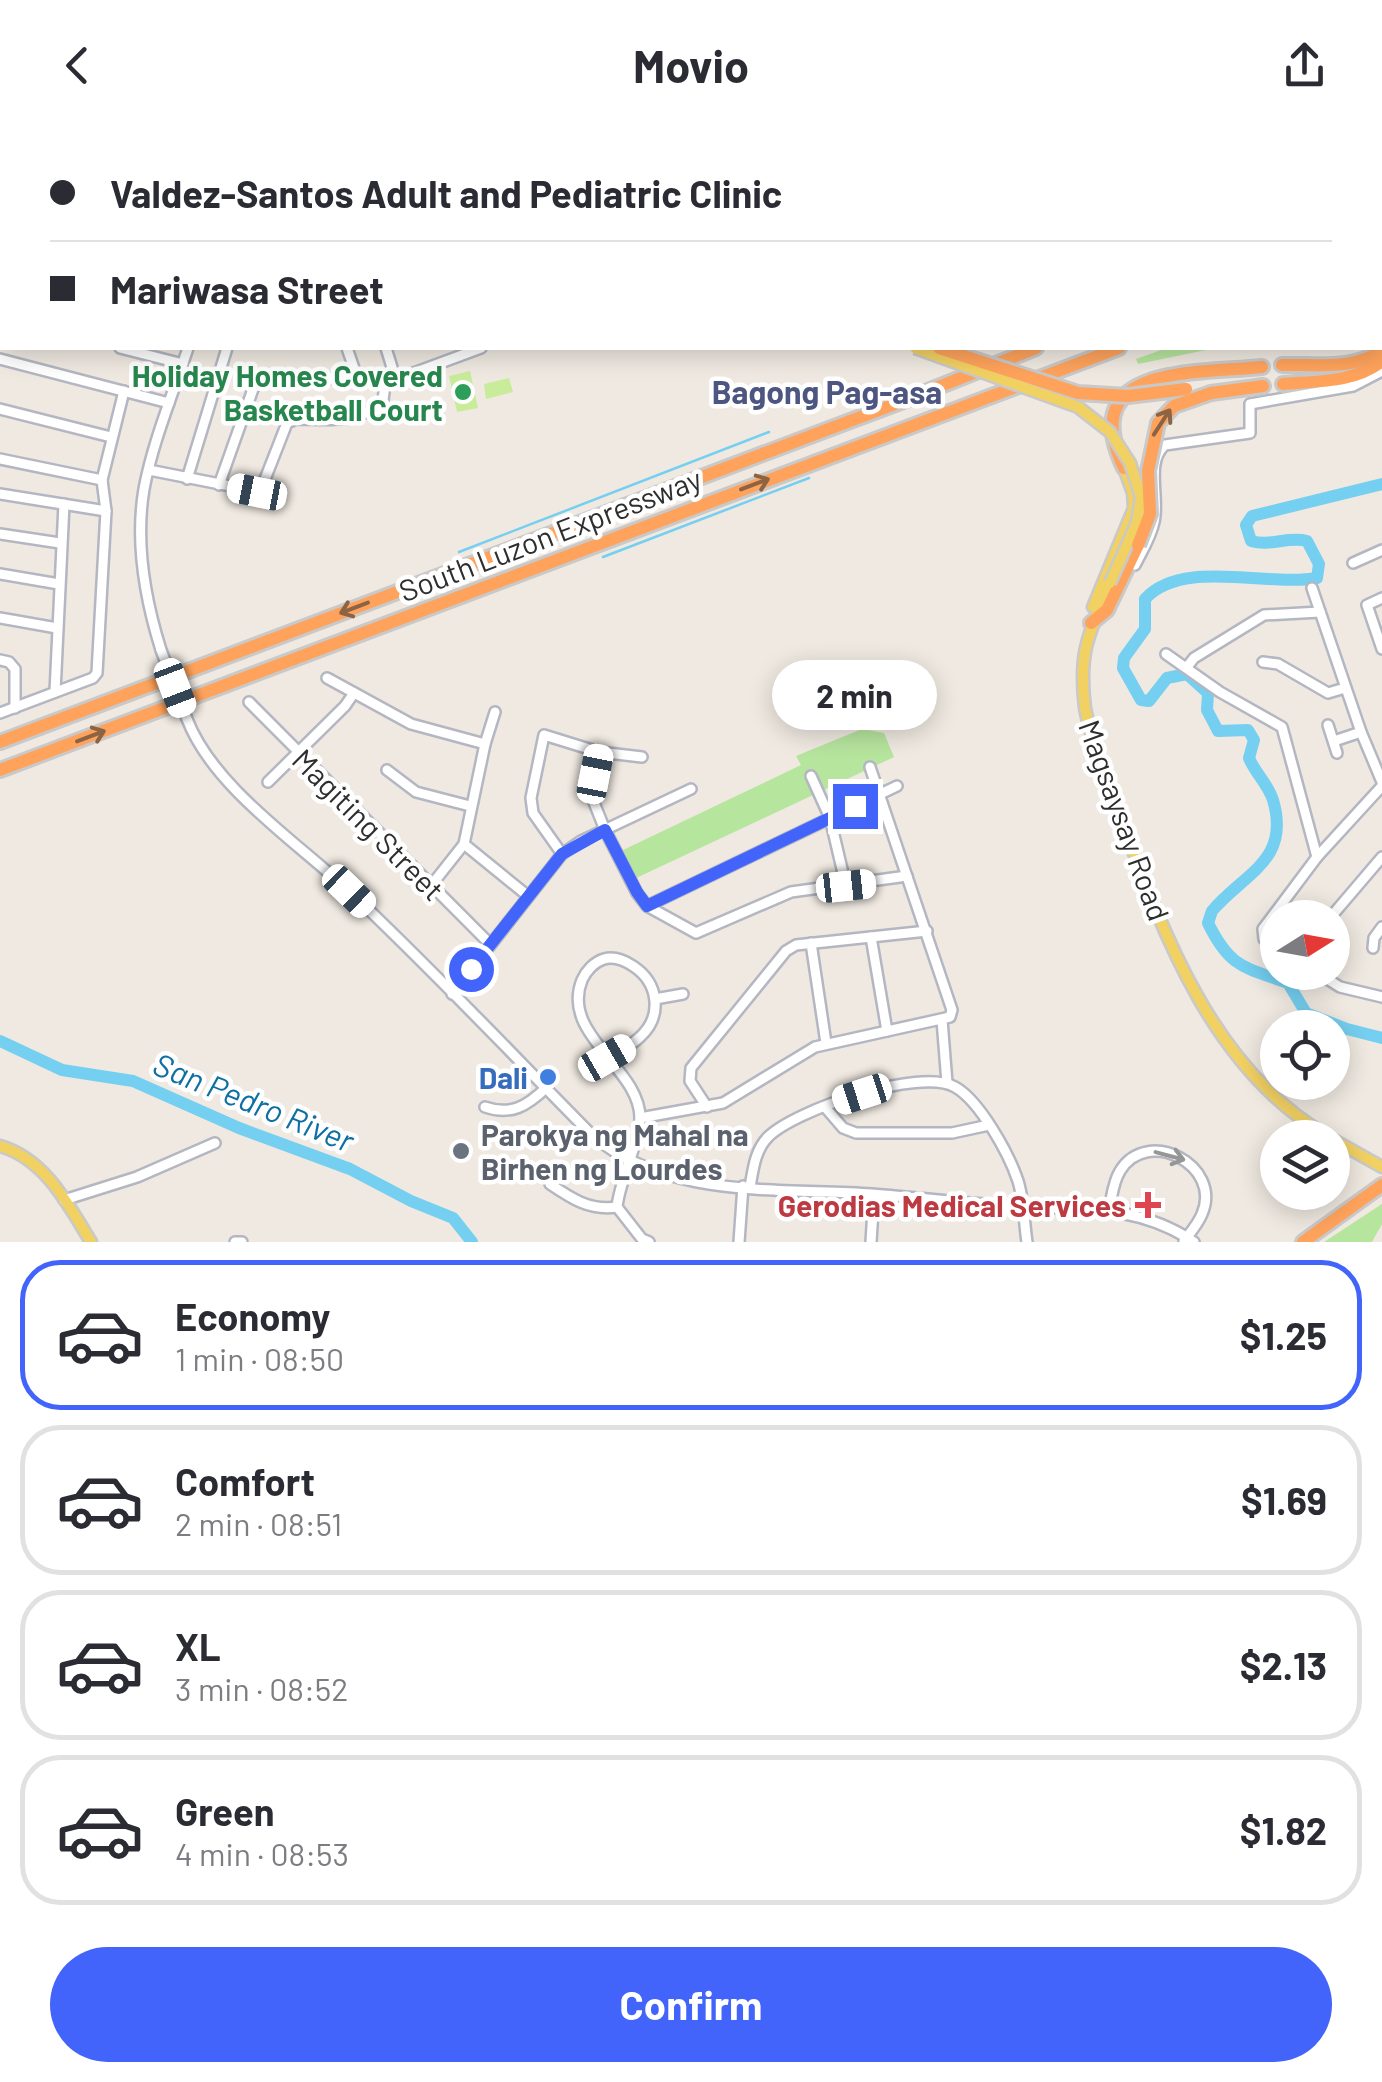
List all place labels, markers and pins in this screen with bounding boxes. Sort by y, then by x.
place label: Holiday Homes Covered Basketball Court [132,357,443,427]
marker: Holiday Homes Covered Basketball Court [452,381,474,403]
place label: Dali [479,1059,528,1095]
marker: Dali [537,1066,559,1088]
place label: Parokya ng Mahal na Birhen ng Lourdes [481,1116,749,1186]
marker: Parokya ng Mahal na Birhen ng Lourdes [450,1140,472,1162]
place label: Gerodias Medical Services [778,1187,1126,1223]
marker: Gerodias Medical Services [1135,1192,1161,1218]

